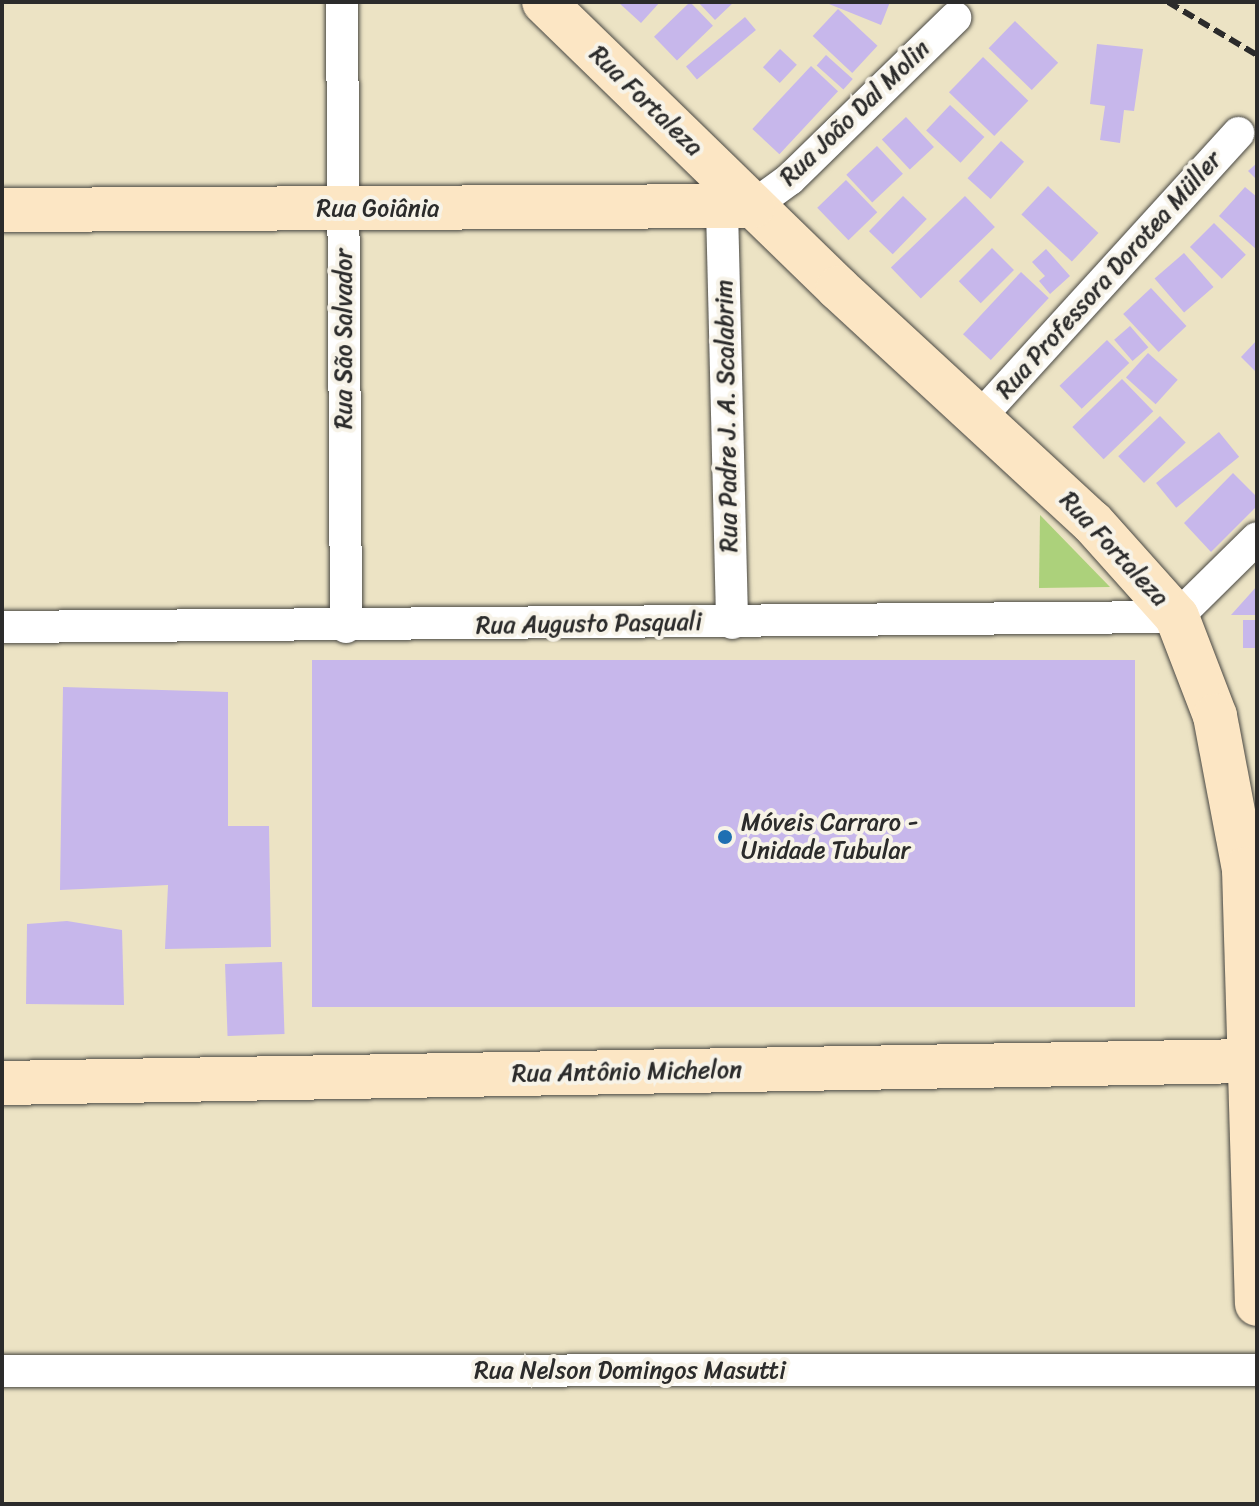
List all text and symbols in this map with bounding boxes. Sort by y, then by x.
street label: Rua João Dal Molin [774,34,936,192]
street label: Rua Fortaleza [584,40,708,162]
street label: Rua Professora Dorotea Müller [990,145,1228,405]
street label: Rua Goiânia [316,195,440,223]
street label: Rua São Salvador [330,248,358,430]
street label: Rua Padre J. A. Scalabrim [710,279,744,553]
street label: Rua Fortaleza [1054,486,1174,612]
street label: Rua Augusto Pasquali [476,608,702,640]
place label: Móveis Carraro - Unidade Tubular [741,809,918,865]
marker: Móveis Carraro - Unidade Tubular [716,828,734,846]
street label: Rua Antônio Michelon [512,1056,742,1088]
street label: Rua Nelson Domingos Masutti [474,1357,786,1385]

